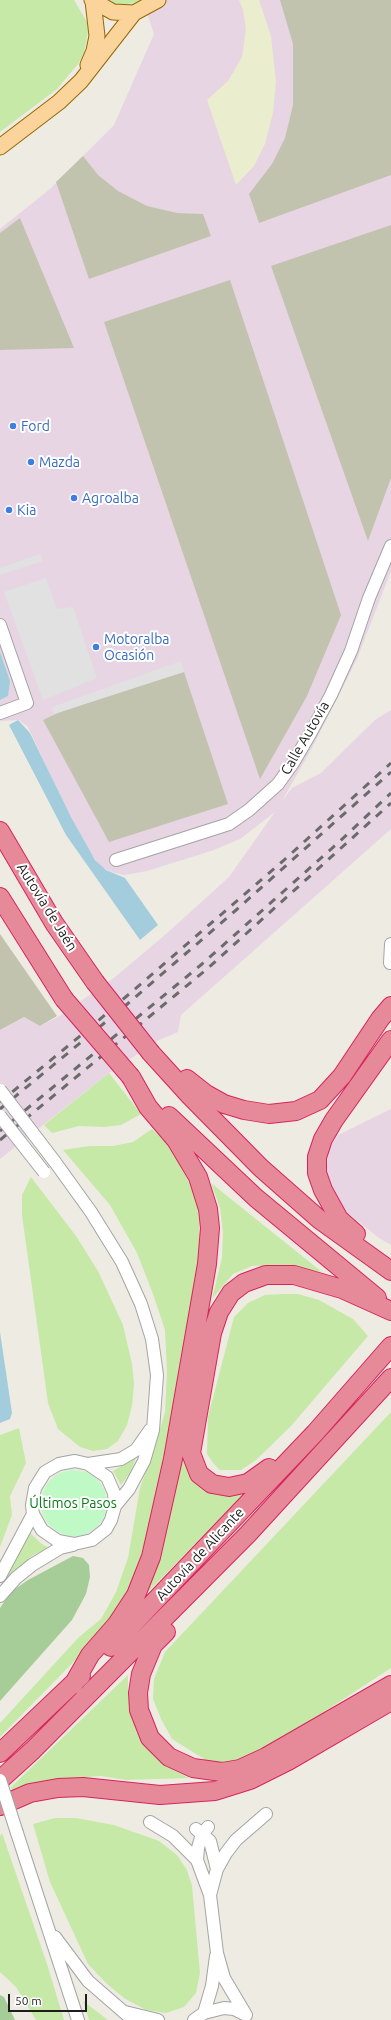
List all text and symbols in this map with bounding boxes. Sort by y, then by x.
place label: Ford [21,418,50,434]
marker: Ford [8,421,18,431]
place label: Mazda [39,454,80,470]
marker: Mazda [26,457,36,467]
place label: Agroalba [82,490,139,506]
marker: Agroalba [69,493,79,503]
place label: Kia [17,502,36,518]
marker: Kia [4,505,14,515]
place label: Motoralba Ocasión [104,631,170,664]
marker: Motoralba Ocasión [91,642,101,652]
street label: Calle Autovía [277,698,333,778]
street label: Autovía de Jaén [13,860,81,954]
park label: Últimos Pasos [29,1495,117,1511]
street label: Autovía de Alicante [152,1504,248,1604]
scale bar [10,1986,89,2012]
text: 50 m [15,1994,42,2007]

